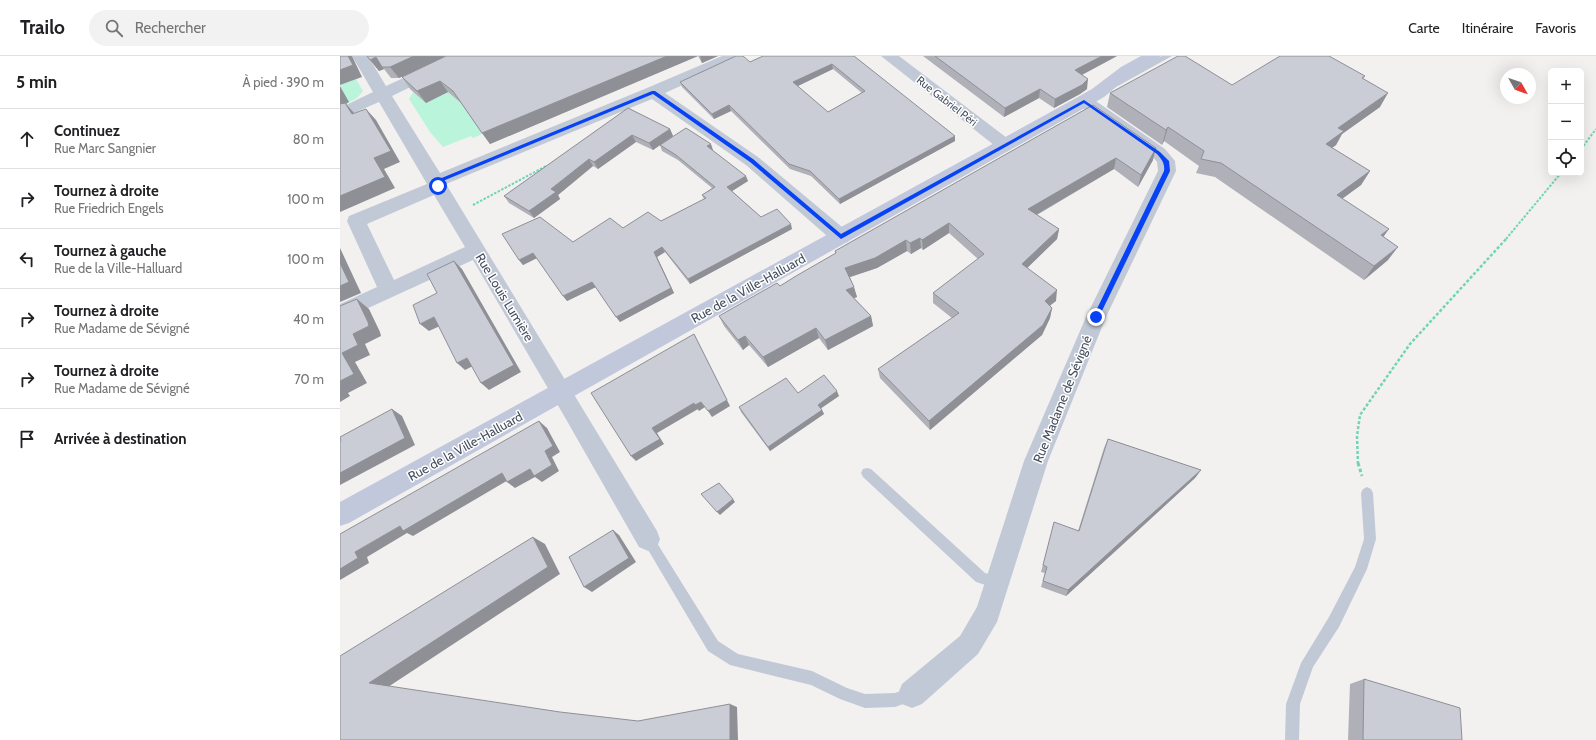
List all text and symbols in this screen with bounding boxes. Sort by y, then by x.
search box [89,10,369,46]
text: Trailo [20,16,65,39]
icon: search [103,17,125,39]
text: Rechercher [135,19,206,37]
text: Carte [1408,19,1440,37]
text: Itinéraire [1462,19,1513,37]
text: Favoris [1535,19,1576,37]
north arrow [1500,68,1536,104]
map controls [1548,68,1584,176]
button: + [1548,68,1584,104]
text: 5 min [16,72,57,92]
street label: Rue Gabriel Péri [914,73,980,129]
text: À pied · 390 m [242,74,324,90]
button: − [1548,104,1584,140]
text: Continuez [54,122,120,140]
icon: ahead [16,128,38,150]
text: 80 m [293,131,324,147]
text: Rue Marc Sangnier [54,140,156,156]
button: locate [1548,140,1584,176]
route start [429,177,447,195]
text: Tournez à droite [54,182,159,200]
icon: right [16,188,38,210]
text: 100 m [287,191,324,207]
text: Rue Friedrich Engels [54,200,164,216]
text: Tournez à gauche [54,242,166,260]
icon: left [16,248,38,270]
street label: Rue Louis Lumière [472,250,538,344]
street label: Rue de la Ville-Halluard [688,250,808,326]
text: 100 m [287,251,324,267]
text: Rue de la Ville-Halluard [54,260,182,276]
text: Tournez à droite [54,302,159,320]
icon: right [16,308,38,330]
route end [1087,308,1105,326]
text: 40 m [293,311,324,327]
text: Rue Madame de Sévigné [54,320,190,336]
street label: Rue Madame de Sévigné [1029,333,1095,465]
text: Tournez à droite [54,362,159,380]
icon: right [16,368,38,390]
text: 70 m [294,371,324,387]
text: Rue Madame de Sévigné [54,380,190,396]
street label: Rue de la Ville-Halluard [405,408,525,484]
icon: arrive [16,428,38,450]
text: Arrivée à destination [54,430,186,448]

